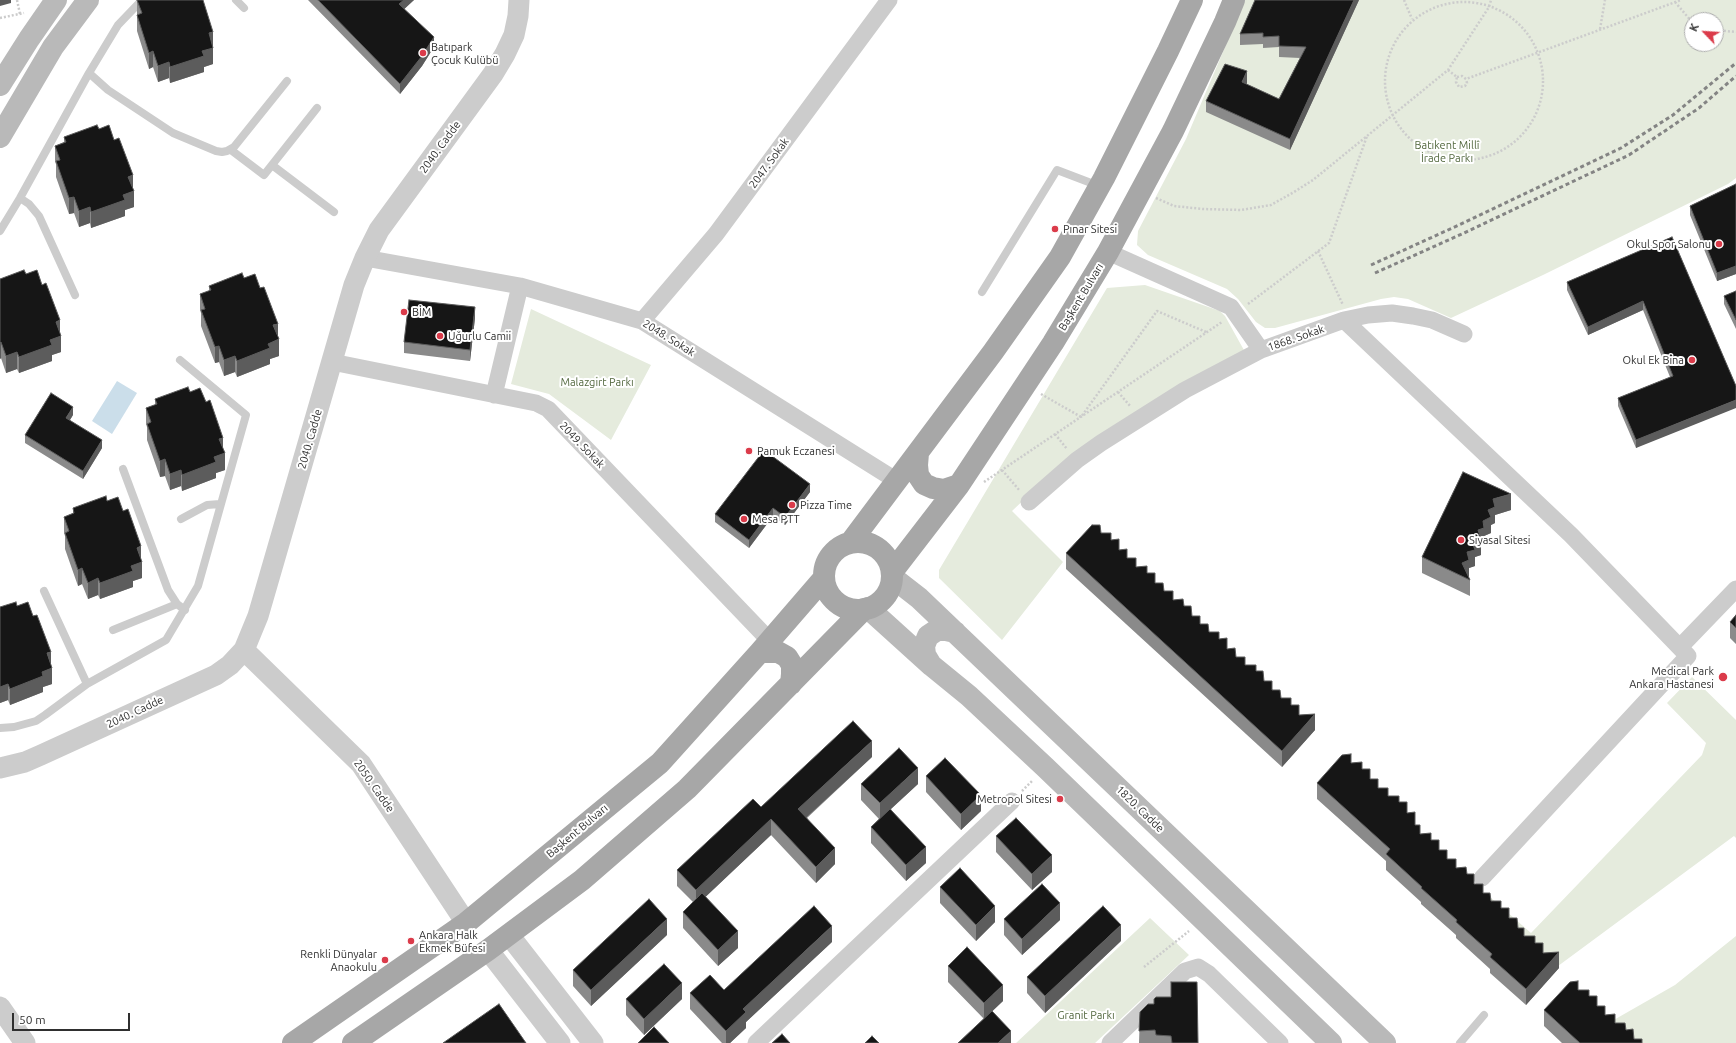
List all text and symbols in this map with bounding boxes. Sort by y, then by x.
north arrow [1684,12,1724,52]
text: K [1687,22,1701,33]
place label: Batıpark Çocuk Kulübü [431,40,498,66]
marker: Batıpark Çocuk Kulübü [418,48,428,58]
street label: 2040. Cadde [417,118,463,176]
street label: 2047. Sokak [746,135,792,191]
park label: Batıkent Millî İrade Parkı [1415,138,1479,164]
place label: Pınar Sitesi [1063,222,1117,236]
marker: Pınar Sitesi [1050,224,1060,234]
place label: Okul Spor Salonu [1627,237,1711,251]
marker: Okul Spor Salonu [1714,239,1724,249]
street label: Başkent Bulvarı [1056,261,1106,333]
place label: BİM [412,305,431,319]
marker: BİM [399,307,409,317]
street label: 2048. Sokak [640,317,698,359]
street label: 1868. Sokak [1266,322,1326,354]
place label: Uğurlu Camii [448,329,511,343]
marker: Uğurlu Camii [435,331,445,341]
place label: Okul Ek Bina [1622,353,1684,367]
marker: Okul Ek Bina [1687,355,1697,365]
park label: Malazgirt Parkı [560,375,634,389]
street label: 2040. Cadde [295,408,325,470]
street label: 2049. Sokak [557,419,607,471]
place label: Pamuk Eczanesi [757,444,835,458]
marker: Pamuk Eczanesi [744,446,754,456]
place label: Pizza Time [800,498,852,512]
marker: Pizza Time [787,500,797,510]
place label: Mesa PTT [752,512,800,526]
marker: Mesa PTT [739,514,749,524]
place label: Siyasal Sitesi [1469,533,1530,547]
marker: Siyasal Sitesi [1456,535,1466,545]
place label: Medical Park Ankara Hastanesi [1629,664,1714,690]
marker: Medical Park Ankara Hastanesi [1717,671,1729,683]
street label: 2040. Cadde [104,693,166,731]
street label: 2050. Cadde [351,757,397,815]
street label: 1820. Cadde [1113,783,1167,835]
place label: Metropol Sitesi [977,792,1052,806]
marker: Metropol Sitesi [1055,794,1065,804]
street label: Başkent Bulvarı [544,802,610,860]
place label: Ankara Halk Ekmek Büfesi [419,928,485,954]
marker: Ankara Halk Ekmek Büfesi [406,936,416,946]
place label: Renkli Dünyalar Anaokulu [300,947,377,973]
marker: Renkli Dünyalar Anaokulu [380,955,390,965]
scale bar [14,1005,132,1031]
park label: Granit Parkı [1057,1008,1115,1022]
text: 50 m [19,1013,46,1026]

